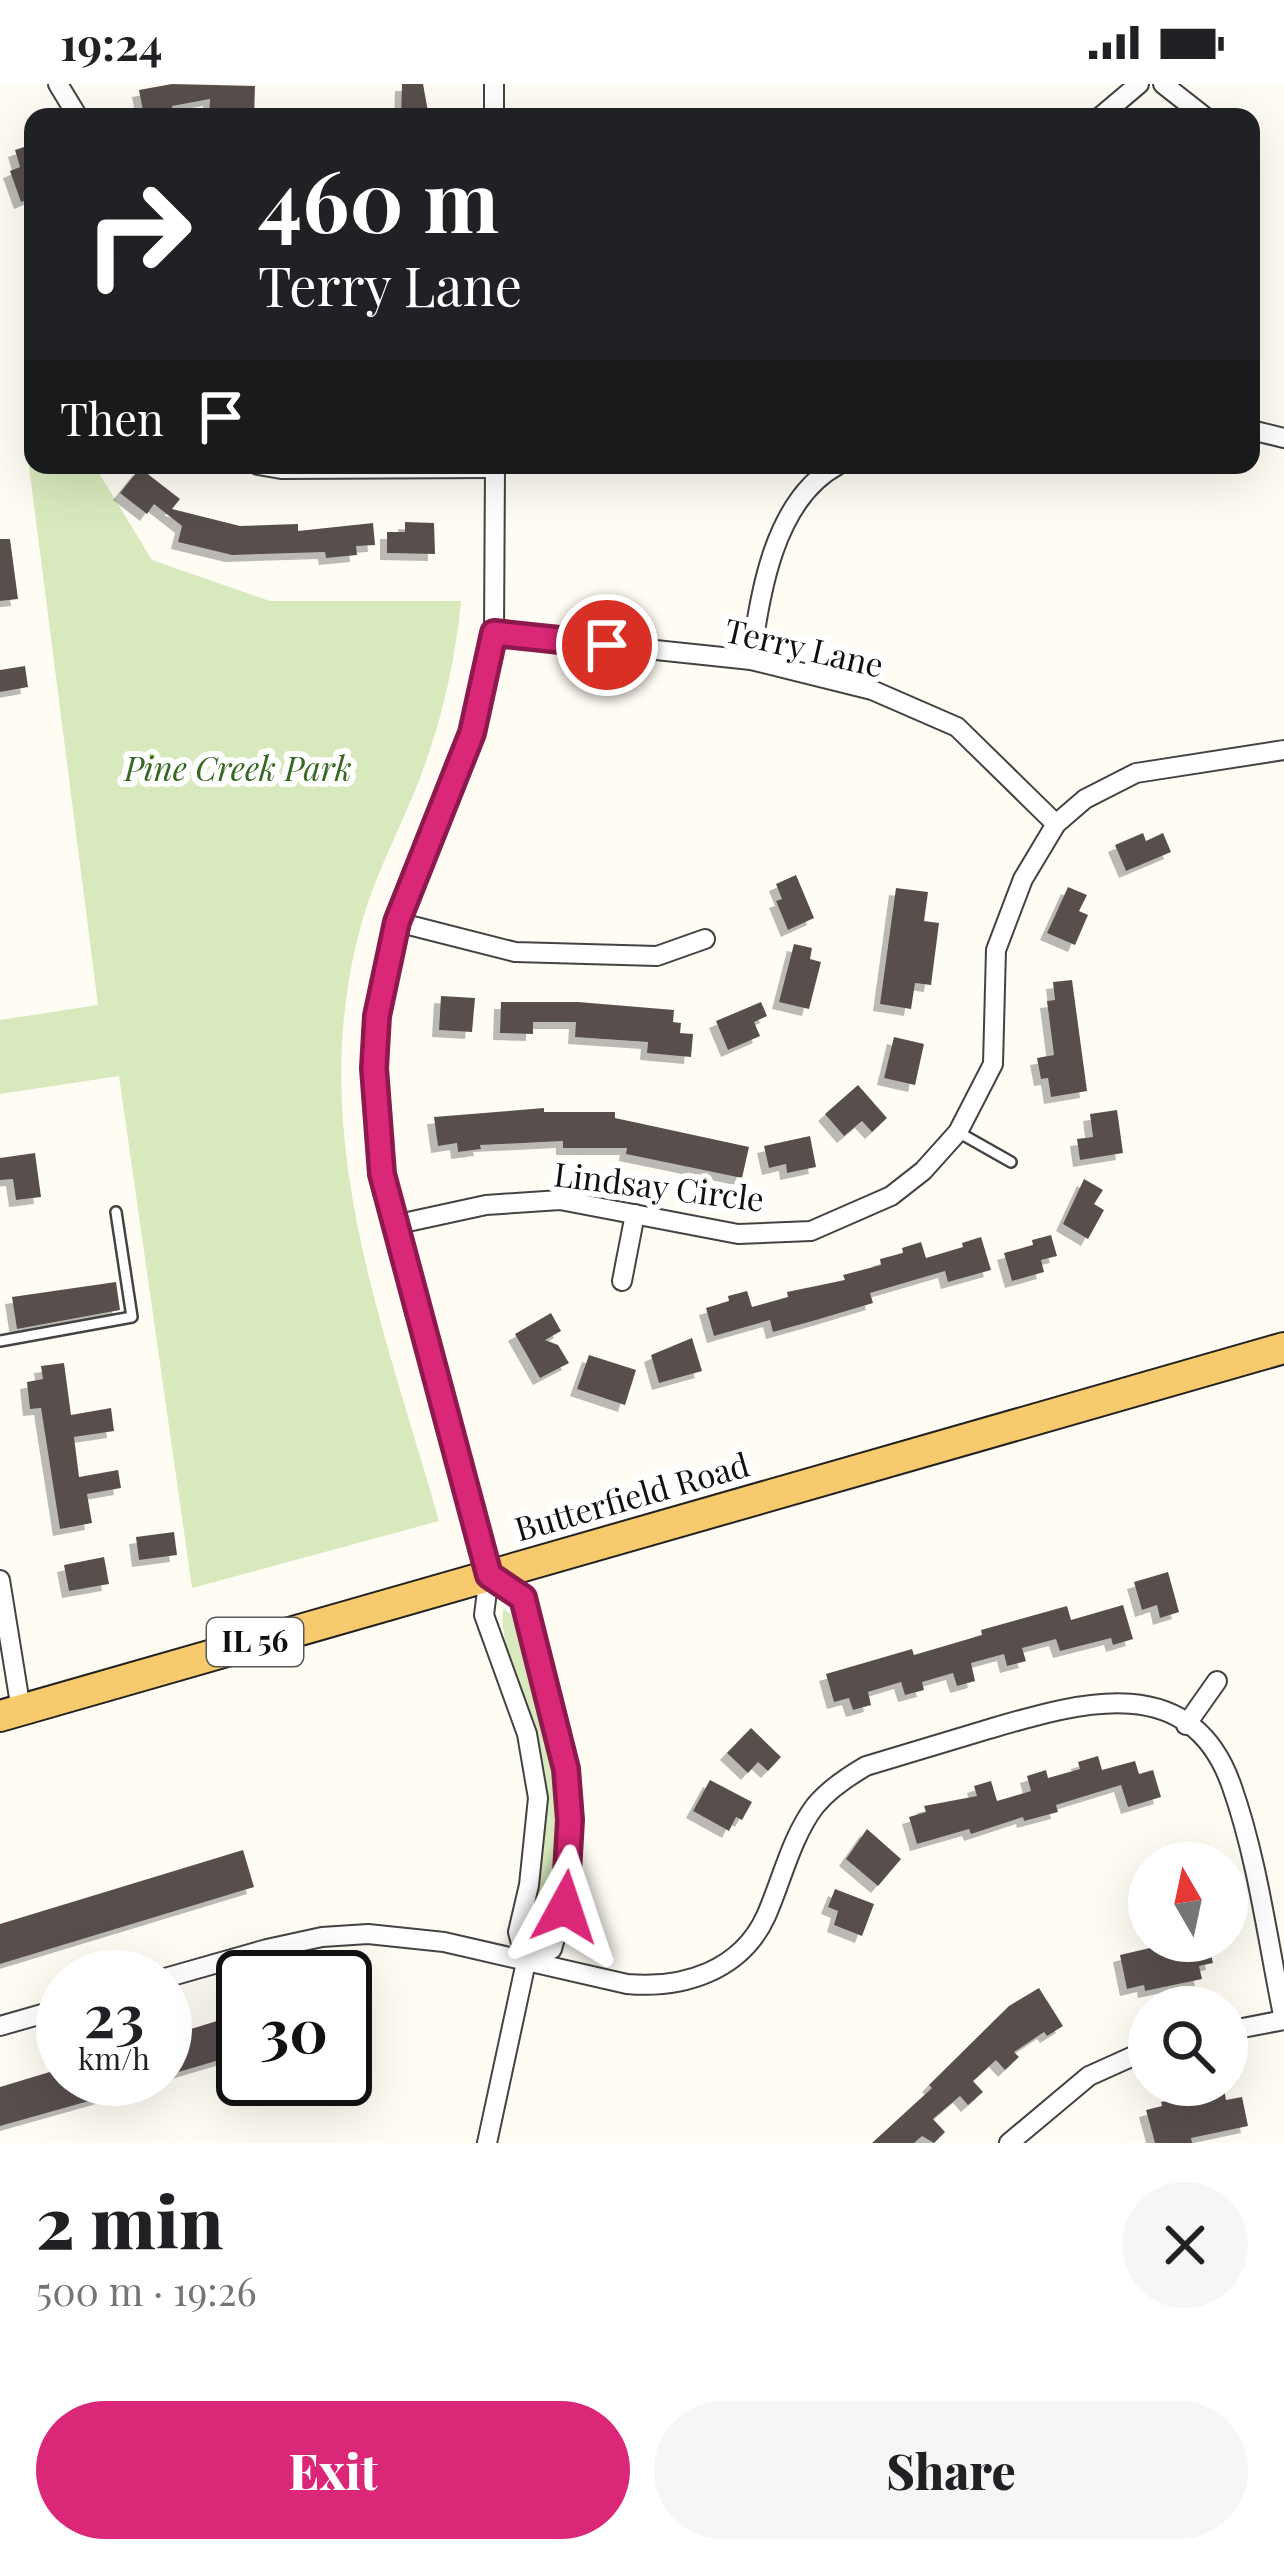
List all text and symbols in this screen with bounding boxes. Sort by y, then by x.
text: 19:24 [60,12,162,72]
text: 460 m [258,142,499,254]
icon: right [60,156,216,312]
text: Terry Lane [258,249,522,321]
icon: arrive [188,384,254,450]
text: Then [60,387,164,447]
pin [556,594,658,696]
street label: Terry Lane [721,606,888,686]
icon: arrive [574,612,640,678]
park label: Pine Creek Park [122,745,352,789]
street label: Lindsay Circle [552,1150,767,1220]
street label: Butterfield Road [509,1441,754,1550]
road number: IL 56 [207,1618,303,1666]
north arrow [1128,1842,1248,1962]
map controls [1128,1842,1248,2106]
position arrow [502,1844,628,1970]
speed limit sign: 30 [216,1950,372,2106]
text: 23 [84,1973,144,2053]
button: search [1128,1986,1248,2106]
text: km/h [78,2038,150,2078]
text: 2 min [36,2171,224,2267]
button: close [1122,2182,1248,2308]
text: 500 m · 19:26 [36,2264,257,2316]
button: Exit [36,2401,630,2539]
button: Share [654,2401,1248,2539]

